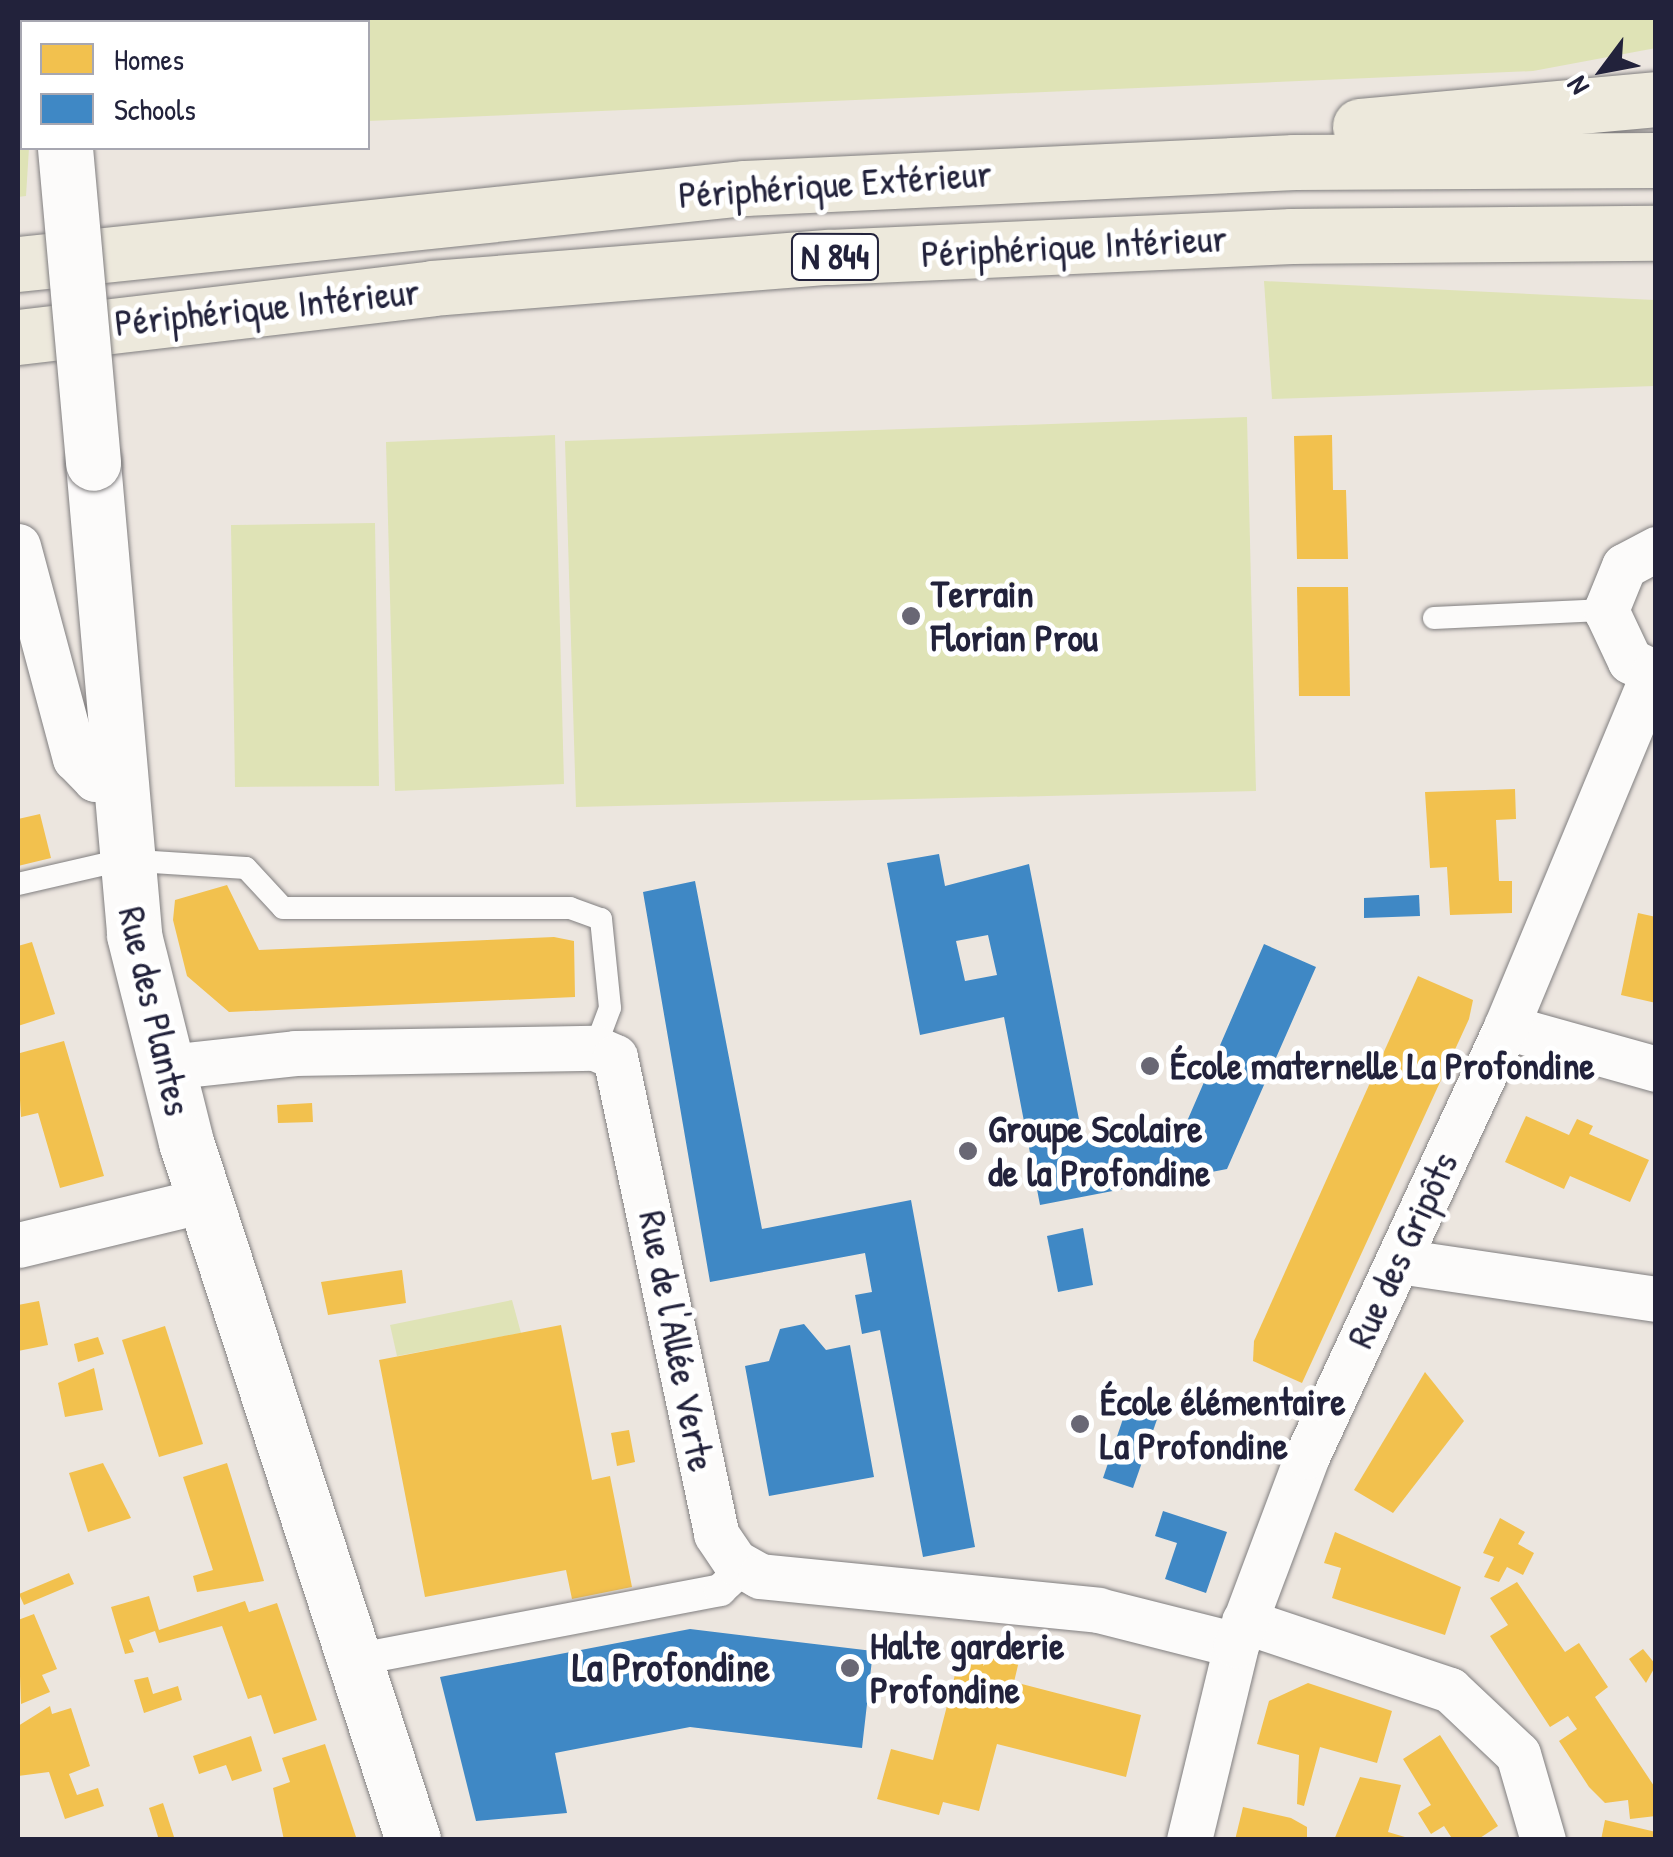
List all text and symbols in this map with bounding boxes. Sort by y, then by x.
legend [20,20,370,150]
north arrow [1553,20,1653,120]
text: Homes [114,39,184,79]
text: N [1557,70,1598,102]
text: Schools [114,89,196,129]
street label: Périphérique Extérieur [677,150,993,218]
street label: Périphérique Intérieur [920,215,1228,277]
road number: N 844 [790,227,880,287]
street label: Périphérique Intérieur [112,268,422,346]
place label: Terrain Florian Prou [931,571,1098,660]
marker: Terrain Florian Prou [900,605,922,627]
street label: Rue des Plantes [109,902,201,1120]
place label: École maternelle La Profondine [1170,1043,1595,1089]
marker: École maternelle La Profondine [1139,1055,1161,1077]
place label: Groupe Scolaire de la Profondine [988,1106,1210,1196]
marker: Groupe Scolaire de la Profondine [957,1140,979,1162]
street label: Rue des Gripôts [1337,1145,1467,1355]
street label: Rue de l'Allée Verte [629,1207,725,1475]
place label: École élémentaire La Profondine [1100,1379,1346,1468]
marker: École élémentaire La Profondine [1069,1413,1091,1435]
place label: Halte garderie Profondine [870,1623,1064,1712]
district label: La Profondine [572,1642,770,1690]
marker: Halte garderie Profondine [839,1657,861,1679]

